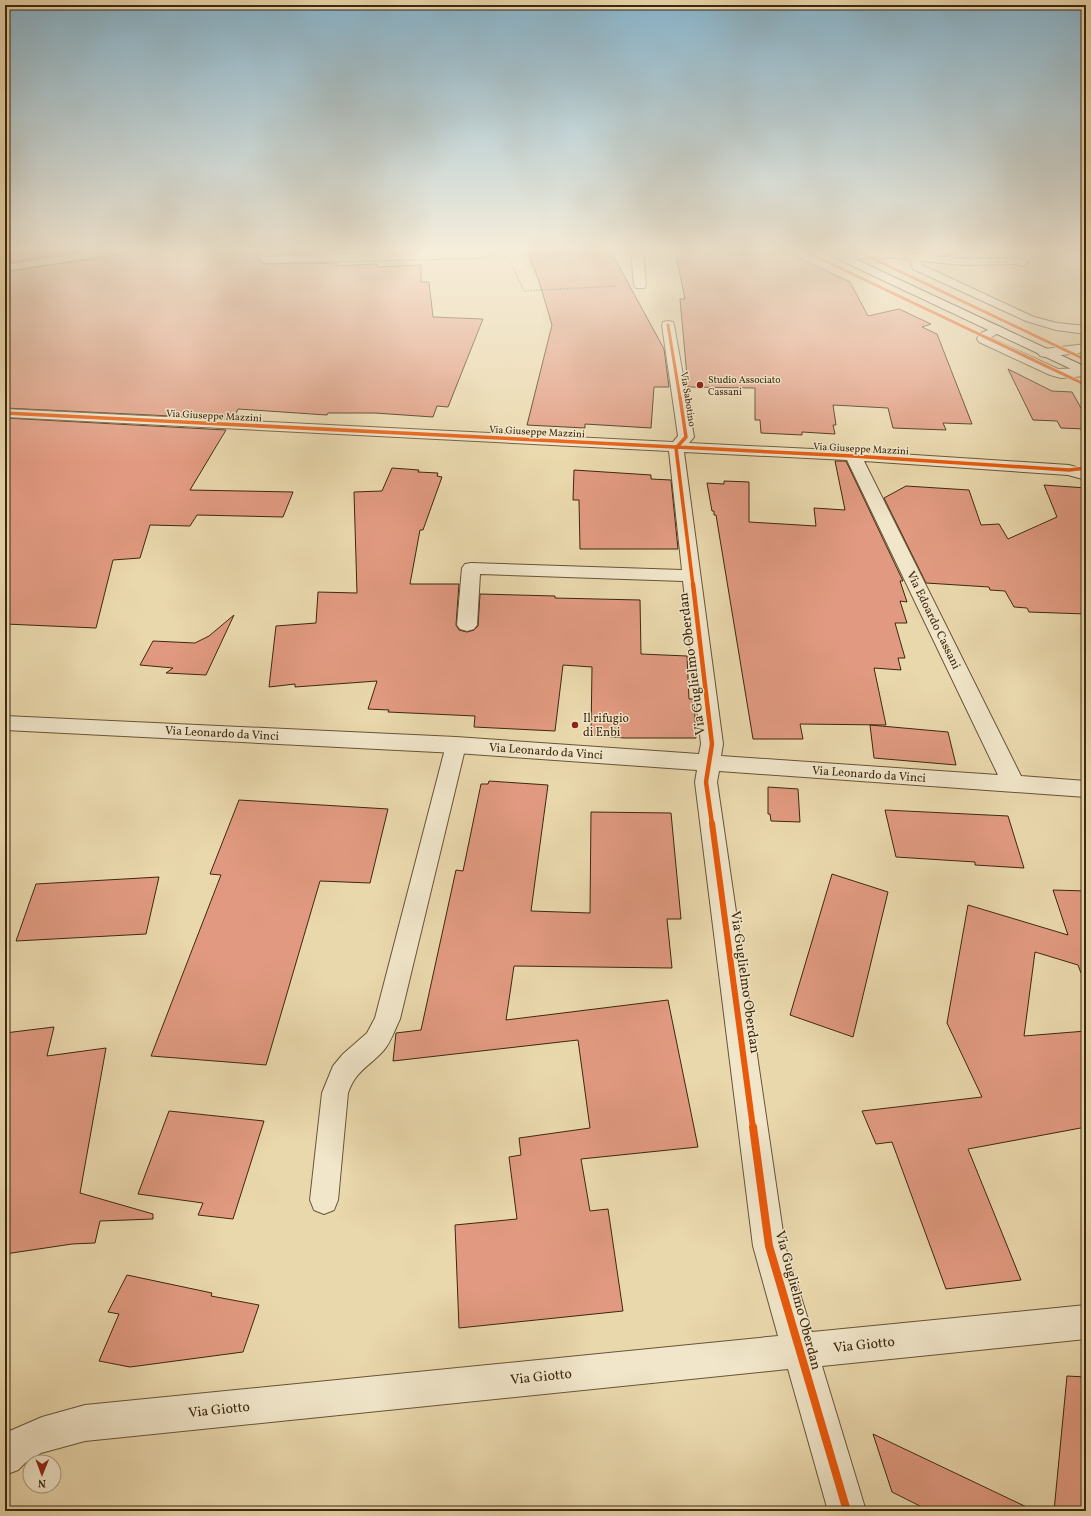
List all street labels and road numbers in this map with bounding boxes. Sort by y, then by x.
street label: Via Sabotino [677,371,699,428]
street label: Via Giuseppe Mazzini [166,407,262,425]
street label: Via Giuseppe Mazzini [489,423,585,441]
street label: Via Giuseppe Mazzini [813,440,909,458]
street label: Via Edoardo Cassani [902,569,964,673]
street label: Via Guglielmo Oberdan [674,591,711,736]
street label: Via Leonardo da Vinci [164,723,280,745]
street label: Via Leonardo da Vinci [488,740,604,764]
street label: Via Leonardo da Vinci [811,763,927,787]
street label: Via Guglielmo Oberdan [725,910,764,1055]
street label: Via Guglielmo Oberdan [770,1229,825,1372]
street label: Via Giotto [832,1333,896,1358]
street label: Via Giotto [509,1365,573,1390]
street label: Via Giotto [187,1398,251,1423]

